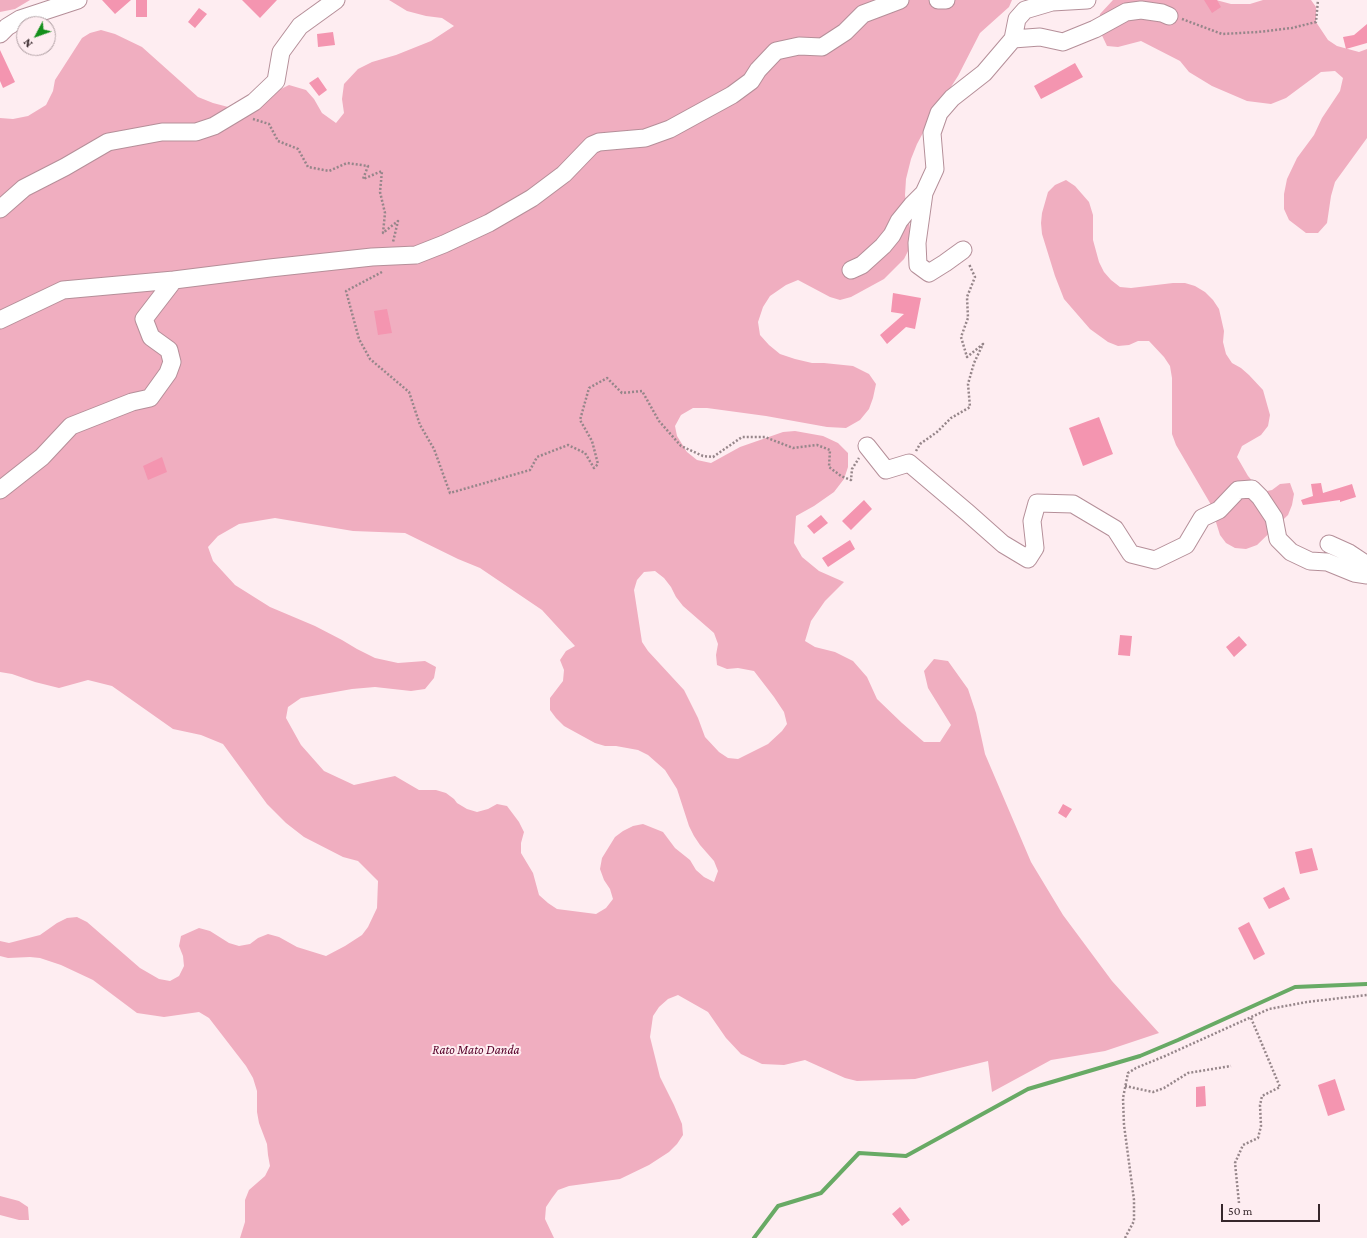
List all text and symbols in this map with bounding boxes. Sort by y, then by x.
north arrow [16,16,56,56]
text: N [21,36,35,50]
park label: Rato Mato Danda [432,1042,520,1058]
scale bar [1223,1196,1322,1222]
text: 50 m [1228,1204,1252,1218]

